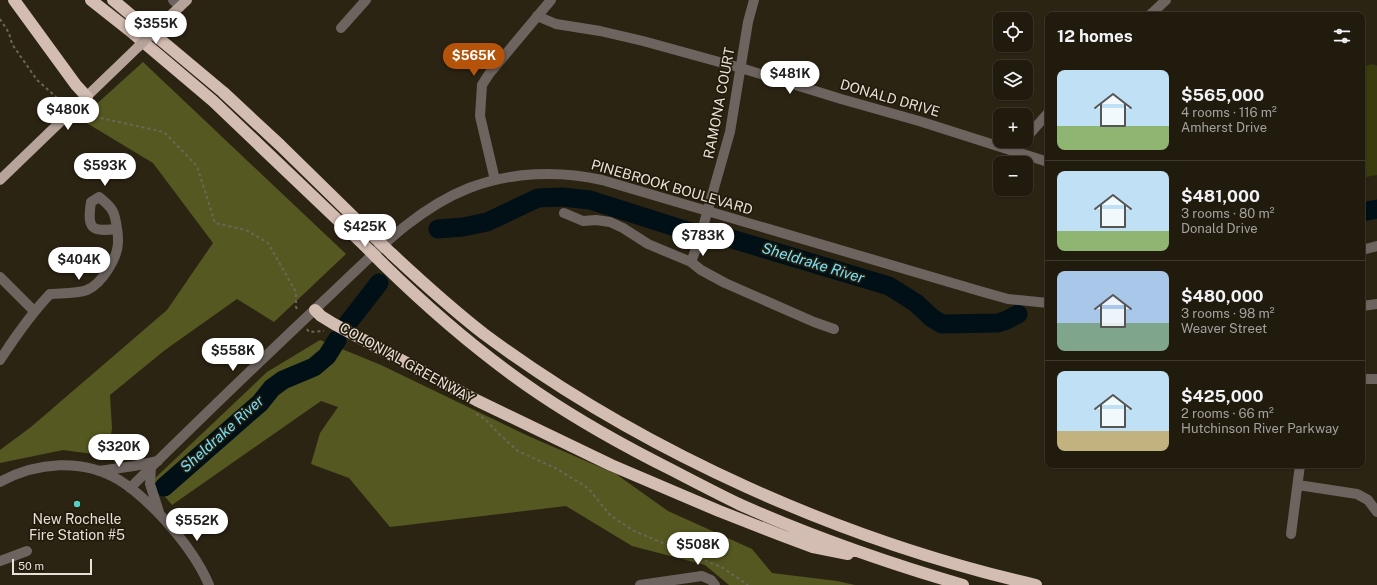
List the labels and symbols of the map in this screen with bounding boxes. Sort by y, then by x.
pin: $355K [128,11,184,45]
pin: $565K [446,43,502,77]
street label: RAMONA COURT [700,46,738,160]
pin: $481K [762,61,818,95]
street label: DONALD DRIVE [838,76,942,120]
pin: $480K [40,97,96,131]
pin: $593K [77,153,133,187]
street label: PINEBROOK BOULEVARD [589,156,755,218]
pin: $425K [337,214,393,248]
pin: $783K [675,223,731,257]
water label: Sheldrake River [760,239,867,286]
pin: $404K [51,247,107,281]
street label: COLONIAL GREENWAY [337,319,477,407]
pin: $558K [205,338,261,372]
water label: Sheldrake River [176,391,267,476]
pin: $320K [91,434,147,468]
marker: New Rochelle Fire Station #5 [72,499,82,509]
pin: $552K [169,508,225,542]
place label: New Rochelle Fire Station #5 [29,511,125,543]
pin: $508K [670,532,726,566]
scale bar [12,557,92,576]

